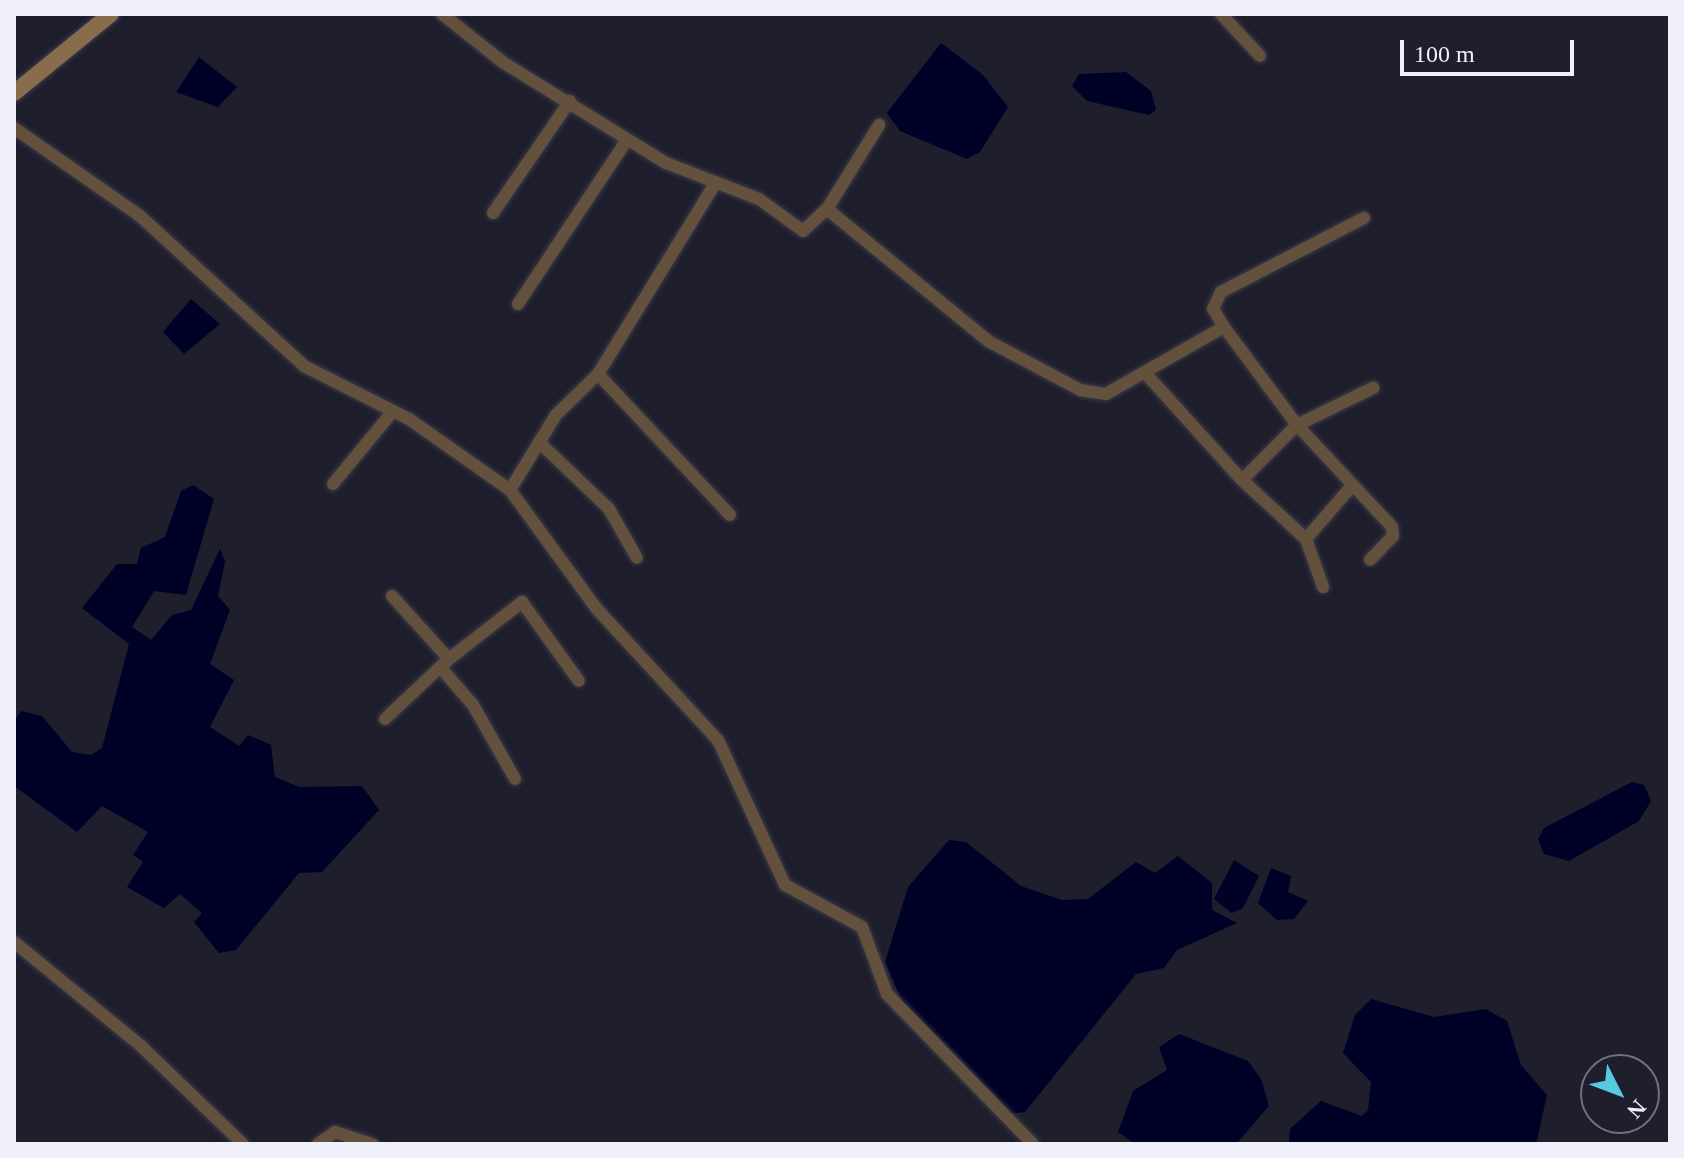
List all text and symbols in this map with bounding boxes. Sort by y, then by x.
scale bar [1404,24,1578,74]
text: 100 m [1414,41,1475,67]
north arrow [1580,1054,1660,1134]
text: N [1622,1095,1651,1123]

